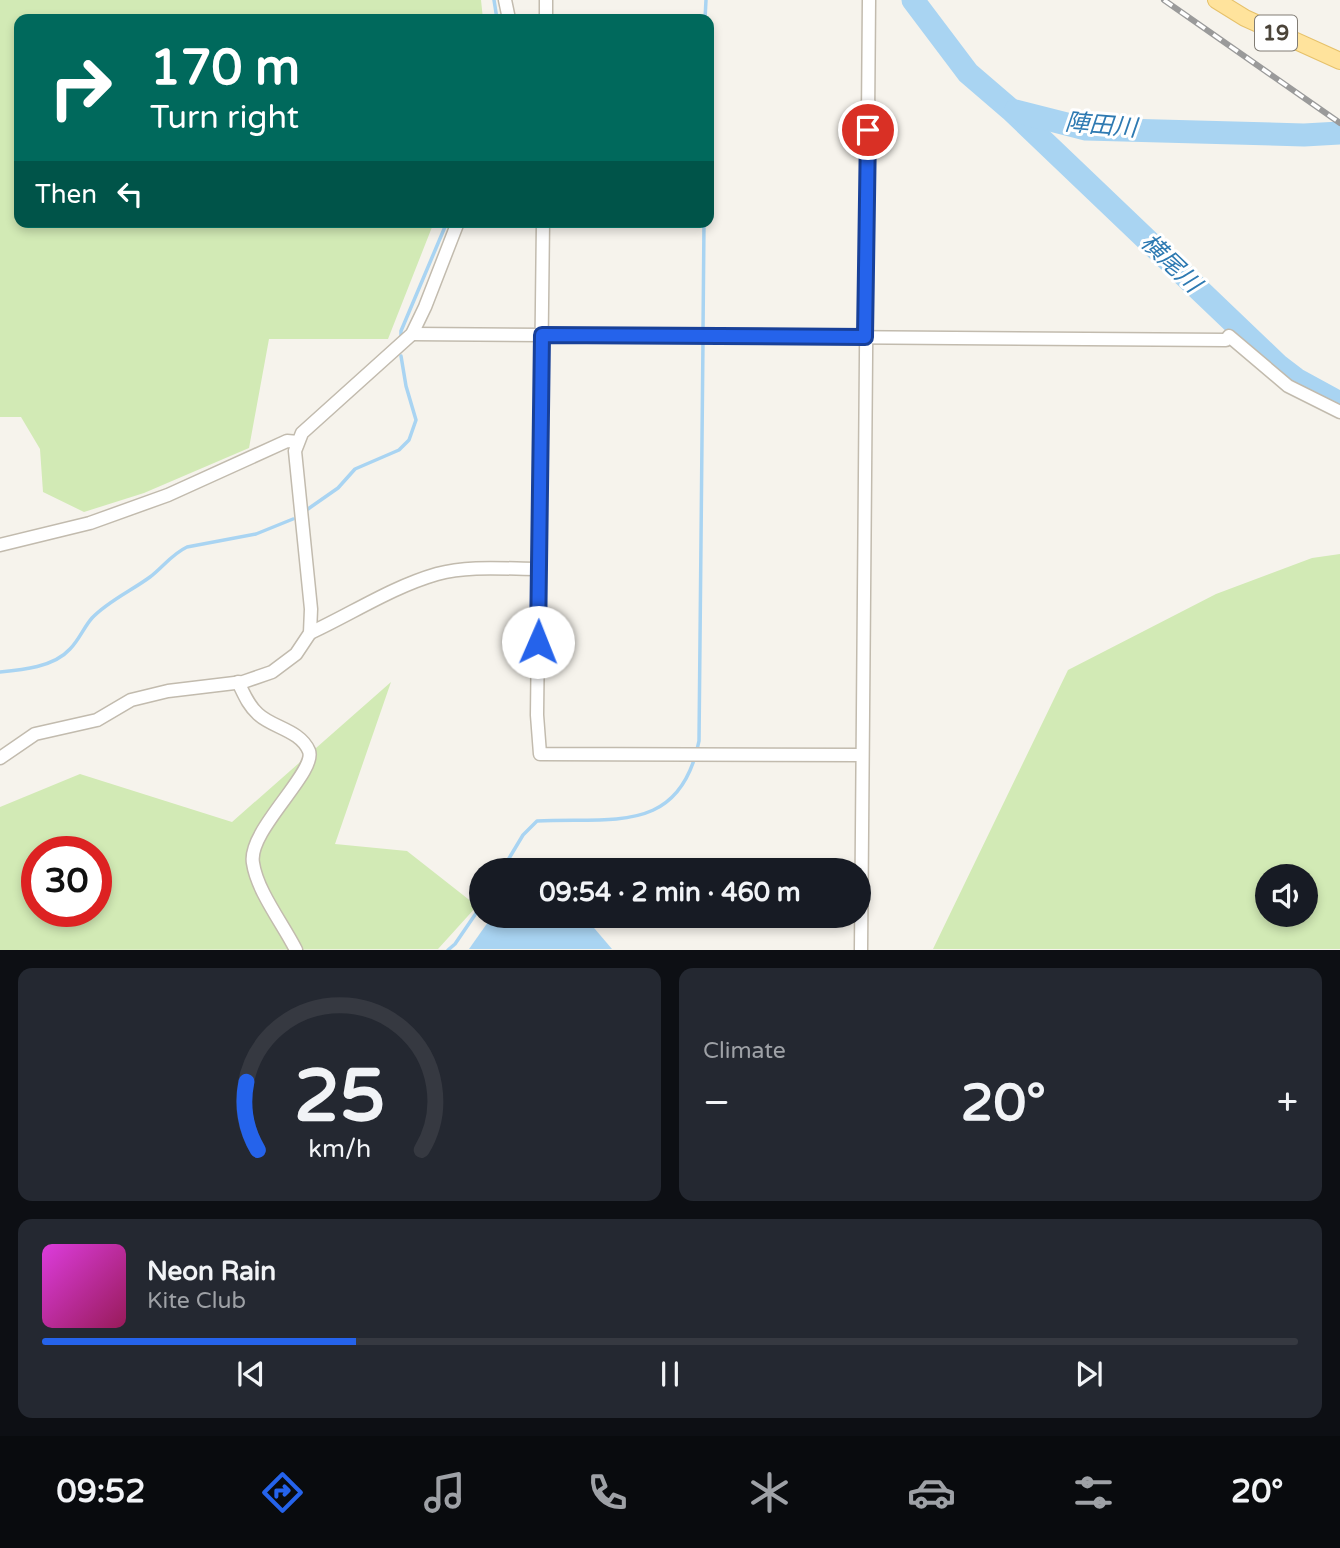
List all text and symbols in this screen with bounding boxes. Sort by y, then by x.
road number: 19 [1255,16,1297,50]
text: 170 m [150,39,300,98]
icon: right [35,42,126,133]
text: Turn right [150,99,299,137]
pin [838,100,898,160]
water label: 陣田川 [1064,108,1141,143]
icon: arrive [849,111,887,149]
icon: left [111,175,149,213]
text: Then [35,179,97,210]
water label: 横尾川 [1135,228,1209,301]
position arrow [501,605,575,679]
speed limit sign: 30 [21,836,112,927]
map controls [1255,864,1318,927]
button: sound [1255,864,1318,927]
text: 09:54 · 2 min · 460 m [539,877,801,908]
text: Climate [703,1037,786,1065]
text: 25 [294,1054,385,1142]
text: 20° [961,1072,1046,1135]
text: − [703,1080,730,1126]
text: + [1277,1080,1298,1126]
text: km/h [308,1134,371,1164]
text: Neon Rain [147,1256,276,1287]
text: Kite Club [147,1287,246,1315]
icon: previous [232,1355,270,1393]
icon: pause [651,1355,689,1393]
icon: next [1070,1355,1108,1393]
icon: directions [258,1468,307,1517]
icon: music [420,1468,469,1517]
icon: phone [583,1468,632,1517]
icon: climate [745,1468,794,1517]
icon: car [907,1468,956,1517]
icon: filters [1069,1468,1118,1517]
text: 09:52 [57,1473,145,1511]
text: 20° [1231,1473,1283,1511]

